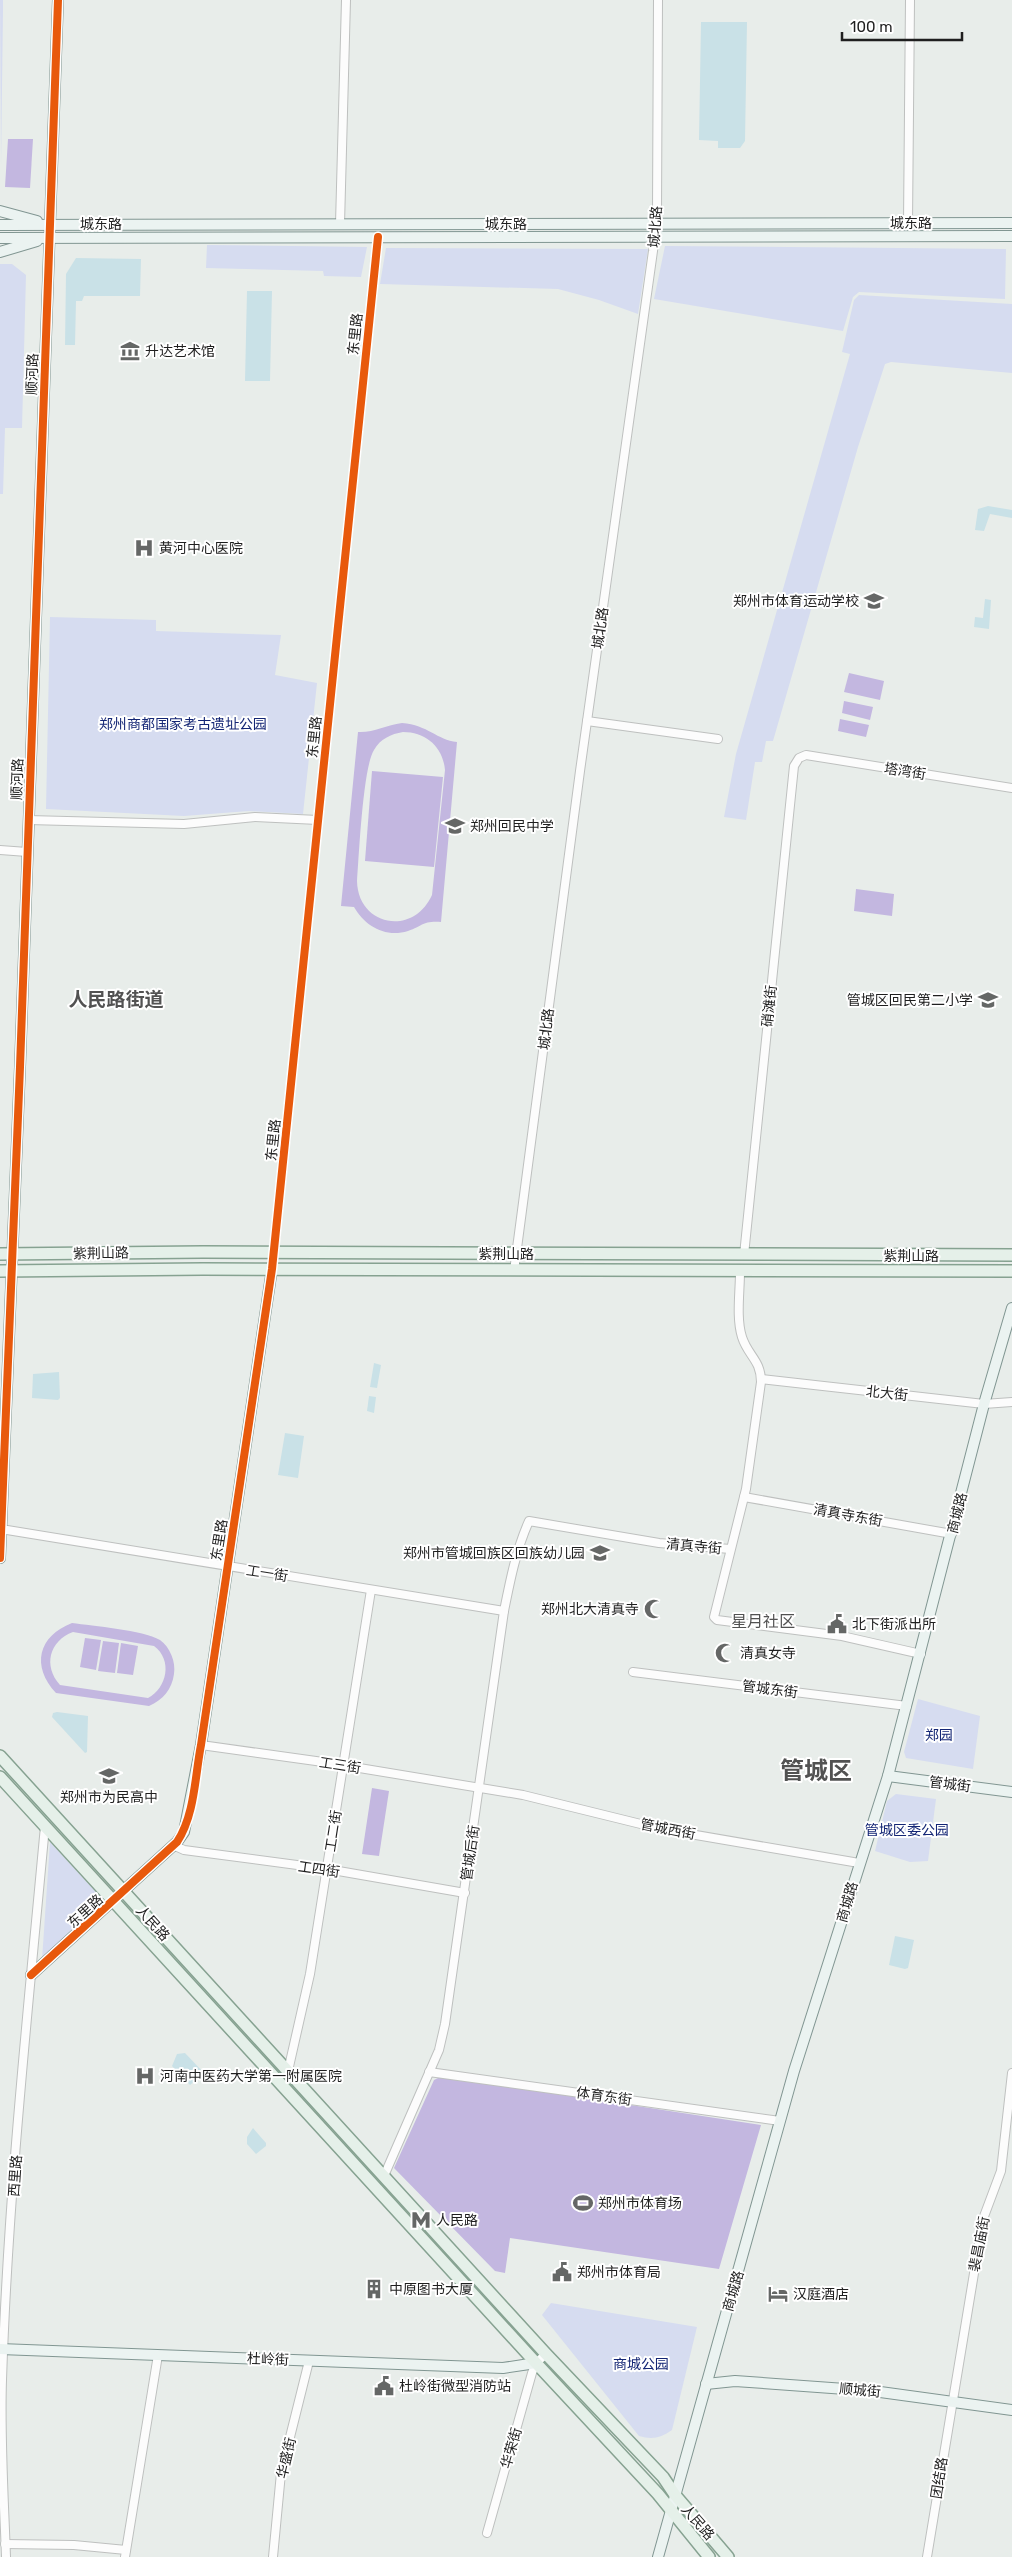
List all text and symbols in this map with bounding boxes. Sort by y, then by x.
scale bar [842,10,962,42]
text: 100 m [850,18,892,36]
street label: 城北路 [646,205,665,249]
street label: 城东路 [890,215,932,232]
street label: 城东路 [80,216,122,233]
street label: 城东路 [485,216,527,233]
street label: 东里路 [345,312,366,356]
museum icon: 升达艺术馆 [119,340,141,362]
place label: 升达艺术馆 [145,343,215,360]
street label: 顺河路 [23,353,42,395]
hospital icon: 黄河中心医院 [133,537,155,559]
place label: 黄河中心医院 [159,540,243,557]
school or university icon: 郑州市体育运动学校 [863,590,885,612]
place label: 郑州市体育运动学校 [733,593,859,610]
street label: 城北路 [589,606,612,650]
street label: 东里路 [304,715,325,759]
park label: 郑州商都国家考古遗址公园 [99,716,267,733]
street label: 顺河路 [8,758,27,800]
street label: 塔湾街 [883,760,927,783]
school or university icon: 郑州回民中学 [444,815,466,837]
place label: 郑州回民中学 [470,818,554,835]
street label: 硝滩街 [759,984,780,1028]
district label: 人民路街道 [68,988,164,1011]
school or university icon: 管城区回民第二小学 [977,989,999,1011]
place label: 管城区回民第二小学 [847,992,973,1009]
street label: 城北路 [536,1007,557,1051]
street label: 东里路 [263,1118,284,1162]
street label: 紫荆山路 [73,1245,129,1262]
street label: 紫荆山路 [478,1246,534,1263]
street label: 紫荆山路 [883,1248,939,1265]
street label: 北大街 [865,1383,909,1404]
street label: 商城路 [944,1491,971,1536]
street label: 清真寺东街 [812,1501,884,1530]
street label: 东里路 [208,1518,231,1562]
street label: 清真寺街 [665,1536,723,1557]
school or university icon: 郑州市管城回族区回族幼儿园 [589,1542,611,1564]
place label: 郑州市管城回族区回族幼儿园 [403,1545,585,1562]
street label: 工一街 [245,1562,289,1585]
mosque icon: 郑州北大清真寺 [643,1598,665,1620]
place label: 郑州北大清真寺 [541,1601,639,1618]
district label: 星月社区 [731,1612,795,1631]
public building icon: 北下街派出所 [826,1613,848,1635]
place label: 北下街派出所 [852,1616,936,1633]
mosque icon: 清真女寺 [714,1642,736,1664]
place label: 清真女寺 [740,1645,796,1662]
street label: 管城东街 [741,1678,799,1701]
park label: 郑园 [925,1727,953,1744]
street label: 工三街 [318,1754,362,1777]
district label: 管城区 [780,1757,852,1785]
school or university icon: 郑州市为民高中 [98,1765,120,1787]
street label: 管城街 [928,1774,972,1795]
place label: 郑州市为民高中 [60,1789,158,1806]
street label: 工二街 [322,1809,345,1853]
street label: 管城西街 [639,1816,697,1843]
park label: 管城区委公园 [865,1822,949,1839]
street label: 管城后街 [458,1824,483,1882]
street label: 工四街 [297,1858,341,1881]
street label: 商城路 [834,1880,861,1925]
street label: 东里路 [64,1891,107,1932]
street label: 人民路 [132,1902,173,1945]
hospital icon: 河南中医药大学第一附属医院 [134,2065,156,2087]
place label: 河南中医药大学第一附属医院 [160,2068,342,2085]
street label: 体育东街 [575,2084,633,2109]
street label: 西里路 [6,2154,25,2198]
sports icon: 郑州市体育场 [572,2192,594,2214]
place label: 郑州市体育场 [598,2195,682,2212]
metro station icon: 人民路 [410,2209,432,2231]
place label: 人民路 [436,2212,478,2229]
street label: 裴昌庙街 [966,2215,993,2273]
public building icon: 郑州市体育局 [551,2261,573,2283]
place label: 郑州市体育局 [577,2264,661,2281]
street label: 商城路 [720,2269,747,2314]
building icon: 中原图书大厦 [363,2278,385,2300]
place label: 中原图书大厦 [389,2281,473,2298]
hotel icon: 汉庭酒店 [767,2283,789,2305]
place label: 汉庭酒店 [793,2286,849,2303]
street label: 杜岭街 [247,2350,289,2369]
park label: 商城公园 [613,2356,669,2373]
public building icon: 杜岭街微型消防站 [373,2375,395,2397]
place label: 杜岭街微型消防站 [399,2378,511,2395]
street label: 顺城街 [838,2380,882,2401]
street label: 华荣街 [498,2426,525,2471]
street label: 华盛街 [273,2436,299,2480]
street label: 团结路 [928,2456,951,2500]
street label: 人民路 [677,2501,718,2544]

